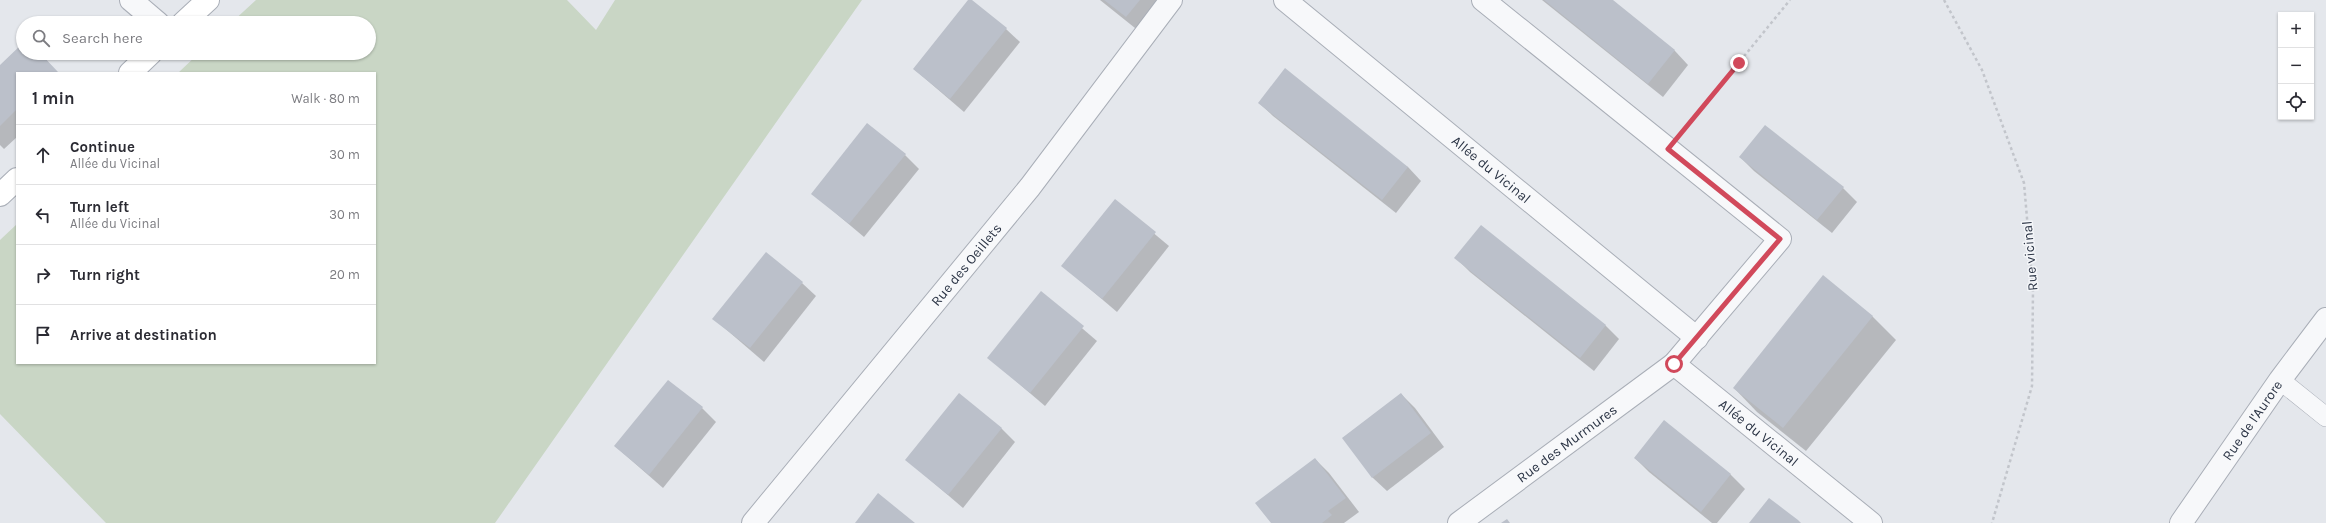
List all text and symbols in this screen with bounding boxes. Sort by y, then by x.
map controls [2278,12,2314,120]
button: + [2278,12,2314,48]
search box [16,16,376,60]
icon: search [30,27,52,49]
text: Search here [62,29,143,47]
button: − [2278,48,2314,84]
route end [1730,54,1748,72]
button: locate [2278,84,2314,120]
text: 1 min [32,88,75,108]
text: Walk · 80 m [291,91,360,106]
street label: Allée du Vicinal [1448,132,1534,207]
text: Continue [70,138,135,156]
icon: ahead [32,144,54,166]
text: 30 m [329,147,360,162]
text: Allée du Vicinal [70,156,160,171]
text: Turn left [70,198,129,216]
icon: left [32,204,54,226]
text: 30 m [329,207,360,222]
text: Allée du Vicinal [70,216,160,231]
street label: Rue des Oeillets [927,220,1005,309]
street label: Rue vicinal [2018,220,2042,292]
icon: right [32,264,54,286]
text: Turn right [70,266,140,284]
text: 20 m [330,267,360,282]
icon: arrive [32,324,54,346]
text: Arrive at destination [70,326,217,344]
route start [1665,355,1683,373]
street label: Rue de l'Aurore [2218,377,2286,464]
street label: Allée du Vicinal [1716,395,1802,470]
street label: Rue des Murmures [1513,401,1620,486]

